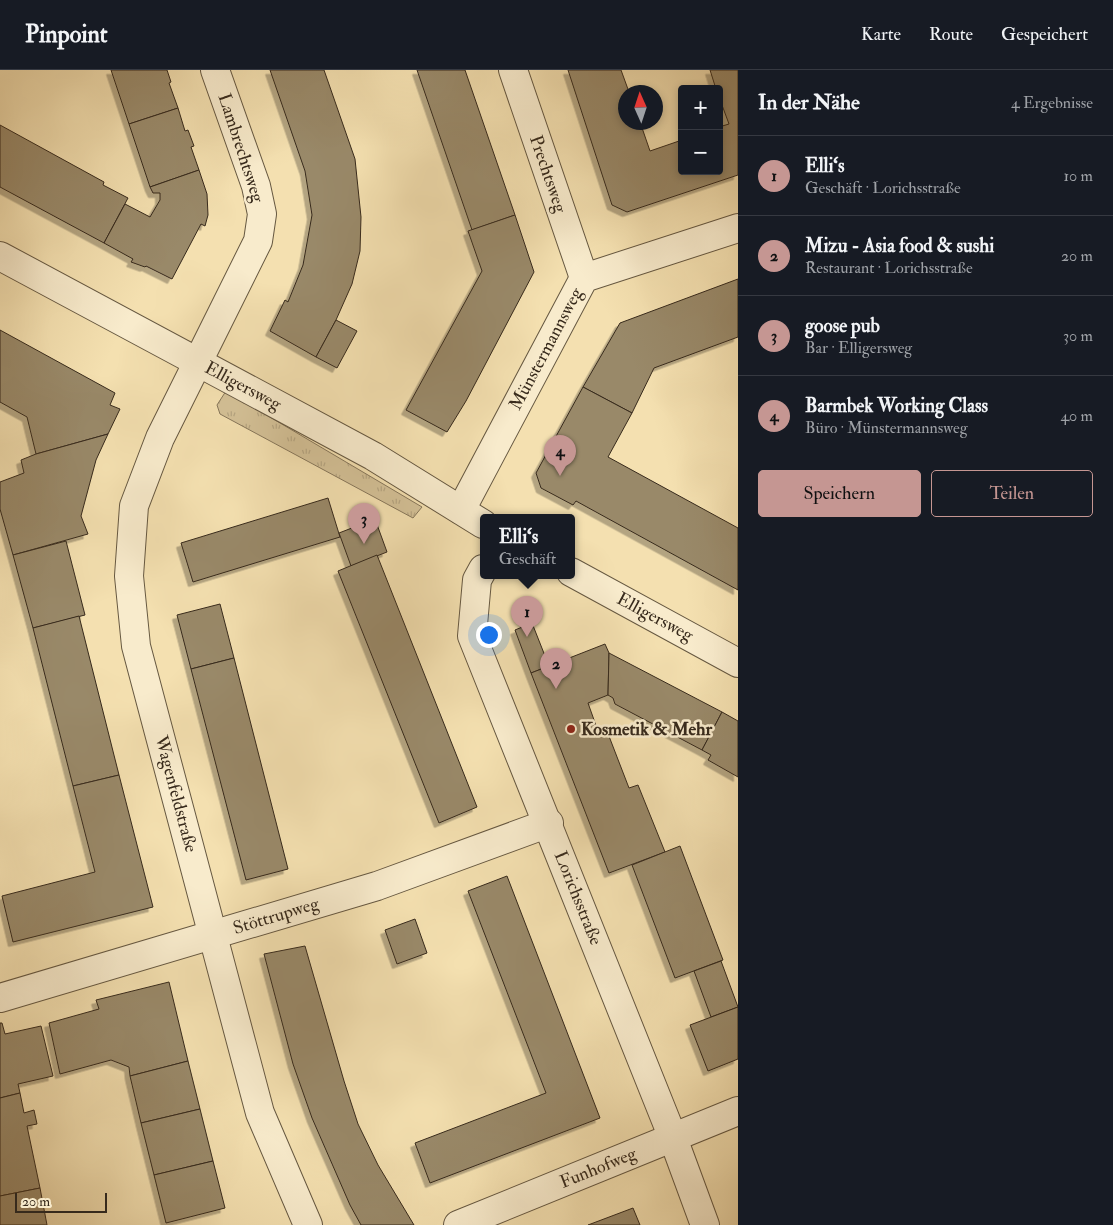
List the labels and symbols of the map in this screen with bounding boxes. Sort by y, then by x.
north arrow [618,85,663,130]
street label: Lambrechtsweg [213,91,270,206]
street label: Prechtsweg [524,132,572,217]
street label: Münstermannsweg [504,283,588,414]
street label: Elligersweg [201,356,286,416]
pin: 4 [544,435,576,476]
pin: 3 [348,503,380,544]
street label: Elligersweg [613,587,698,647]
pin: 1 [511,596,543,637]
your location [476,622,502,648]
pin: 2 [540,648,572,689]
place label: Kosmetik & Mehr [581,718,712,741]
marker: Kosmetik & Mehr [565,723,577,735]
street label: Wagenfeldstraße [149,732,203,855]
street label: Lorichsstraße [549,848,607,949]
street label: Stöttrupweg [230,892,323,940]
street label: Funhofweg [556,1142,641,1194]
scale bar [15,1190,108,1213]

